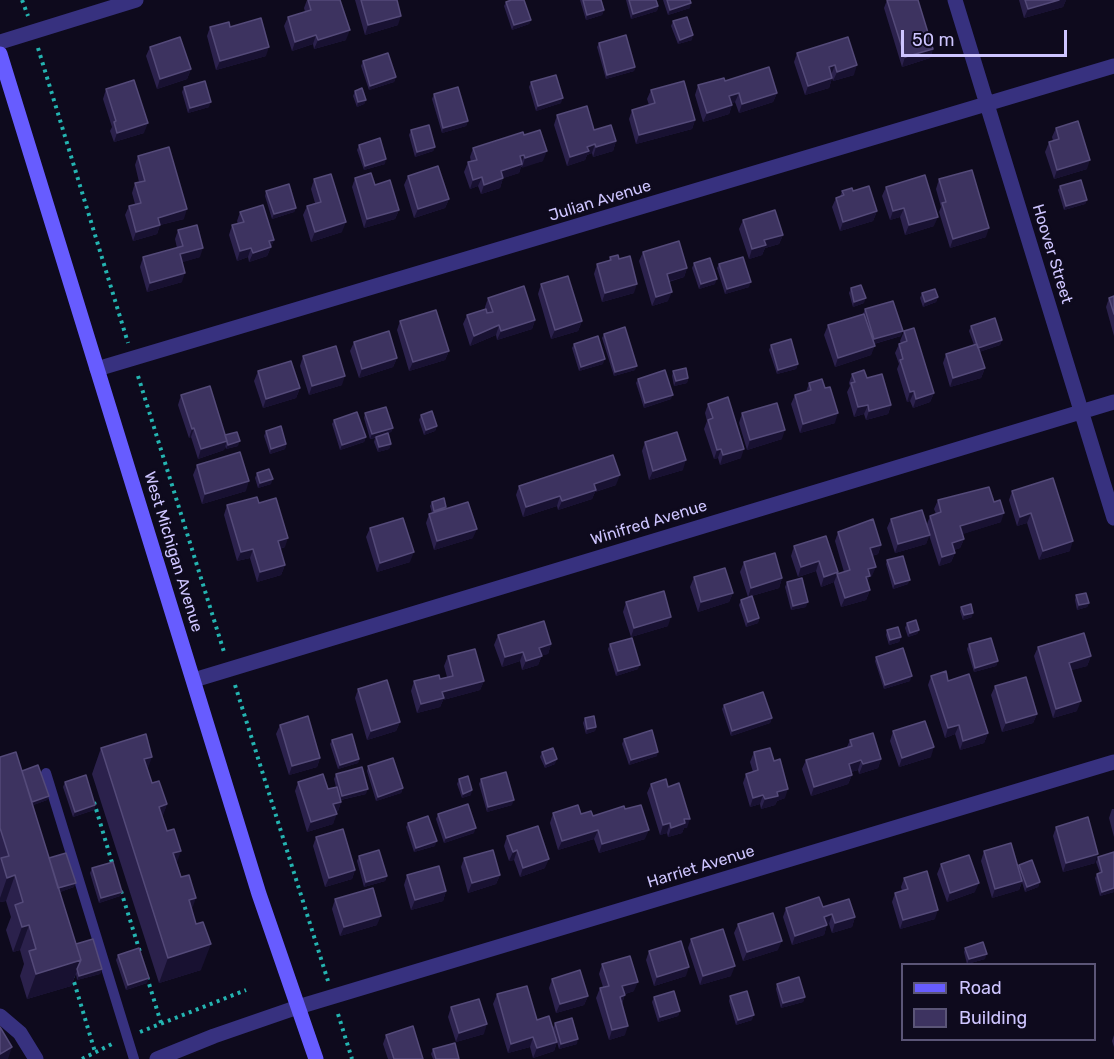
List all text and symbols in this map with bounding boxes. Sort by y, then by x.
scale bar [904,18,1070,56]
text: 50 m [912,29,955,51]
street label: Julian Avenue [547,176,653,226]
street label: Hoover Street [1028,202,1076,306]
street label: West Michigan Avenue [139,469,207,635]
street label: Winifred Avenue [588,496,710,550]
street label: Harriet Avenue [645,842,757,892]
legend [901,963,1096,1041]
text: Road [959,977,1002,999]
text: Building [959,1007,1027,1029]

